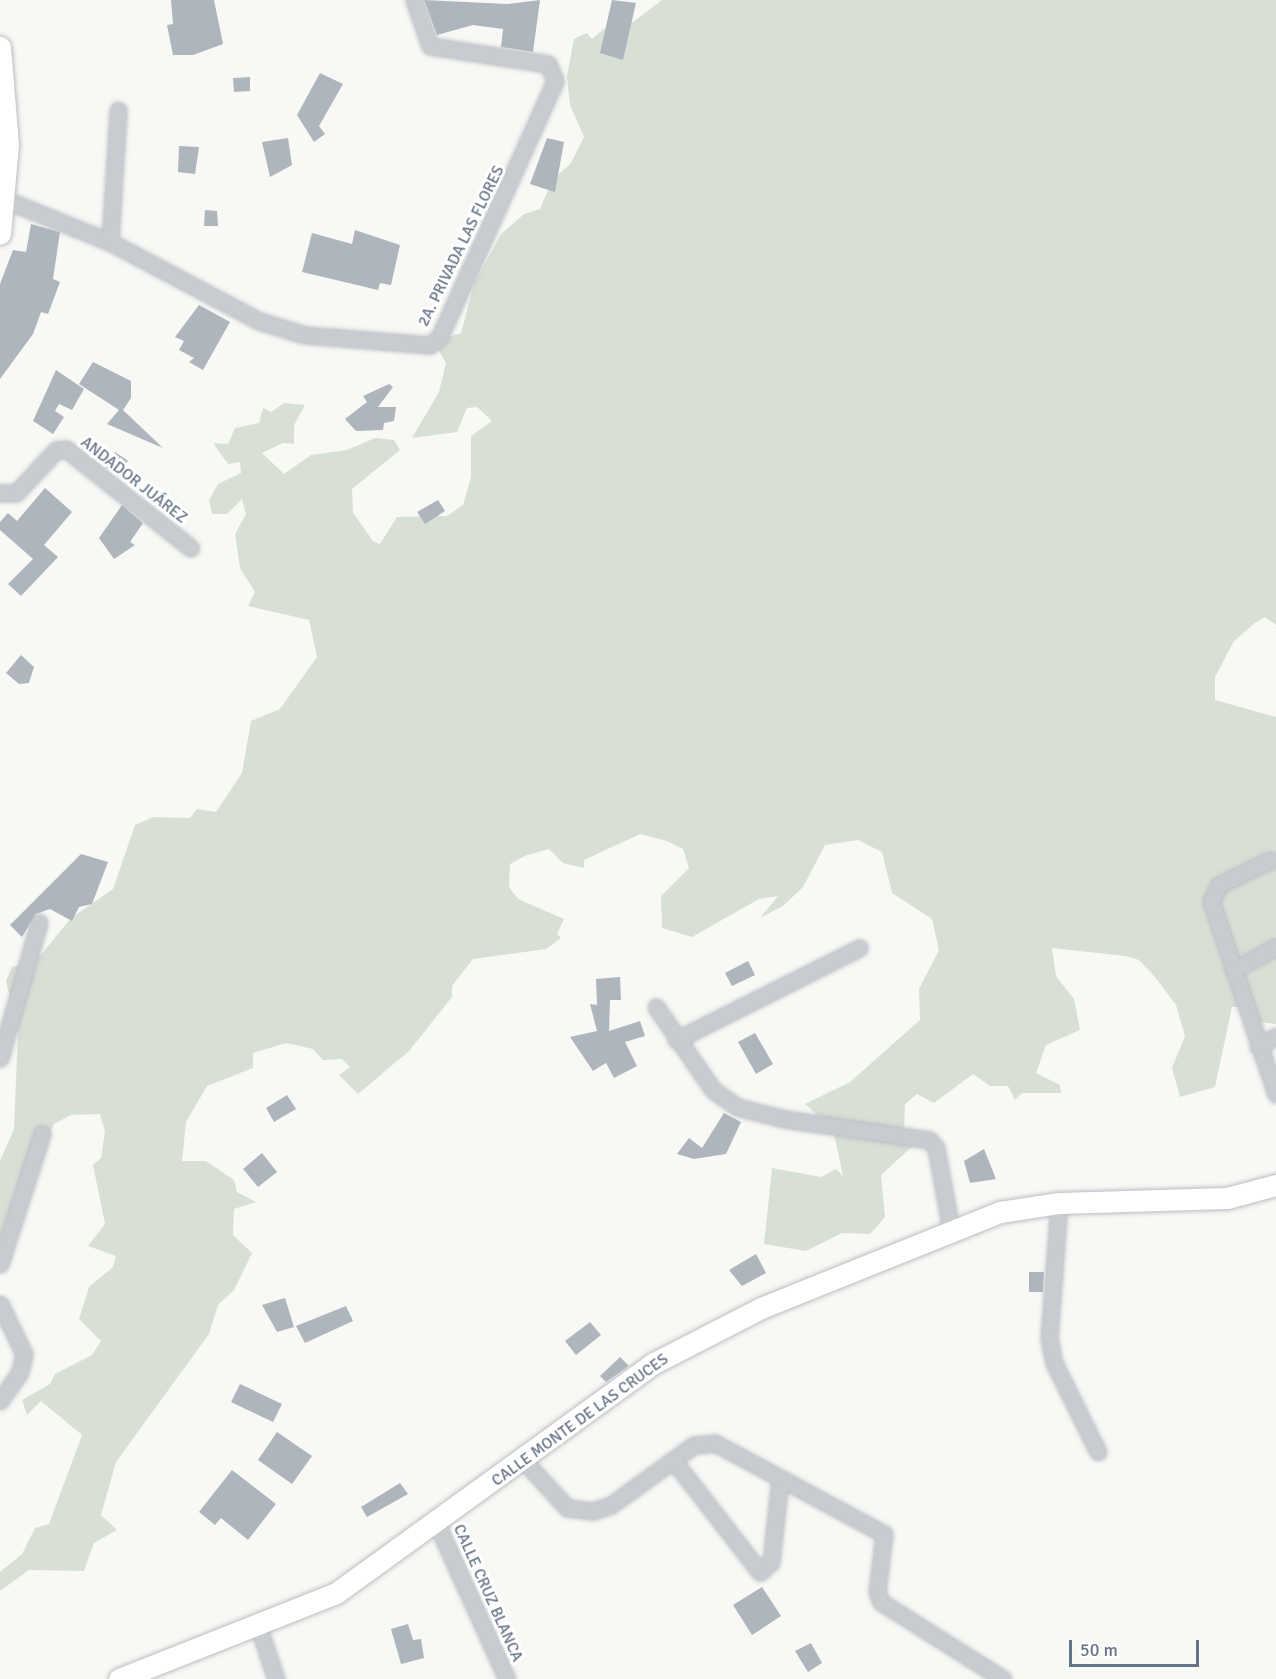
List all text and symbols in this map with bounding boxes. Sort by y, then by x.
street label: 2A. PRIVADA LAS FLORES [414,162,508,330]
street label: ANDADOR JUÁREZ [77,433,191,527]
street label: CALLE MONTE DE LAS CRUCES [488,1349,672,1491]
street label: CALLE CRUZ BLANCA [449,1521,527,1665]
scale bar [1072,1628,1202,1666]
text: 50 m [1080,1639,1118,1661]

